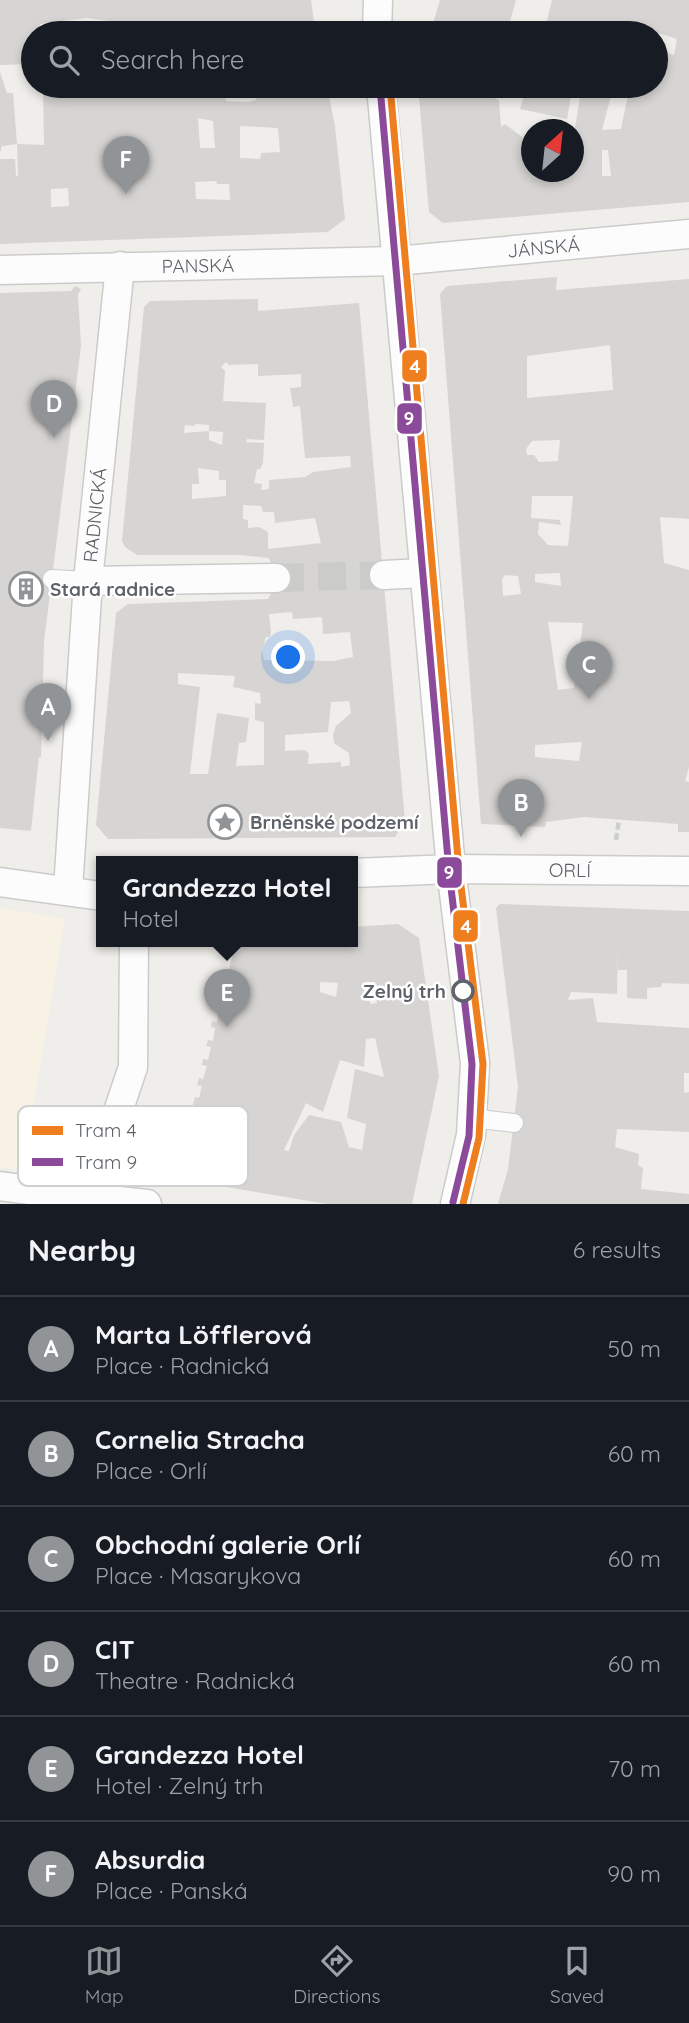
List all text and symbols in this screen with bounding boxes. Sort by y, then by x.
search box [21,21,668,98]
icon: search [45,41,83,79]
text: Search here [101,43,245,76]
north arrow [521,119,584,182]
pin: F [103,136,149,194]
street label: JÁNSKÁ [506,232,581,263]
street label: PANSKÁ [161,253,234,278]
line badge: 4 [401,349,428,383]
text: 4 [409,354,421,378]
pin: D [31,380,77,438]
line badge: 9 [396,402,423,435]
text: 9 [404,406,414,430]
street label: RADNICKÁ [78,467,111,563]
building icon: Stará radnice [7,570,45,608]
place label: Stará radnice [50,577,175,601]
your location [271,640,305,674]
pin: C [566,641,612,699]
pin: A [25,683,71,741]
pin: B [498,779,544,837]
place icon: Brněnské podzemí [206,803,244,841]
place label: Brněnské podzemí [250,810,420,834]
popup [96,856,358,947]
line badge: 9 [436,856,463,889]
street label: ORLÍ [549,858,592,882]
text: 9 [444,860,454,884]
text: Grandezza Hotel [122,871,332,904]
text: Hotel [122,904,179,933]
line badge: 4 [452,909,479,943]
text: 4 [460,914,472,938]
pin: E [204,969,250,1027]
place label: Zelný trh [363,979,446,1003]
marker: Zelný trh [452,980,474,1002]
legend [18,1106,248,1186]
text: Tram 4 [75,1118,136,1142]
text: Tram 9 [75,1150,137,1174]
text: Nearby [28,1231,136,1269]
text: 6 results [573,1235,661,1264]
text: Marta Löfflerová [95,1318,312,1351]
text: A [44,1334,58,1363]
text: 50 m [608,1334,661,1363]
text: Place · Radnická [95,1351,270,1380]
text: Cornelia Stracha [95,1423,305,1456]
text: B [43,1439,59,1468]
text: 60 m [608,1439,661,1468]
text: Place · Orlí [95,1456,207,1485]
text: Obchodní galerie Orlí [95,1528,360,1561]
text: C [44,1544,58,1573]
text: 60 m [608,1544,661,1573]
text: Place · Masarykova [95,1561,301,1590]
text: CIT [95,1633,135,1666]
text: D [43,1649,59,1678]
text: 60 m [608,1649,661,1678]
text: Theatre · Radnická [95,1666,295,1695]
text: Grandezza Hotel [95,1738,304,1771]
text: E [44,1754,58,1783]
text: 70 m [608,1754,661,1783]
text: Hotel · Zelný trh [95,1771,264,1800]
text: Absurdia [95,1843,205,1876]
text: F [45,1859,57,1888]
text: 90 m [607,1859,661,1888]
text: Place · Panská [95,1876,248,1905]
tab: Map [85,1942,124,2008]
tab: Directions [293,1942,380,2008]
tab: Saved [550,1942,604,2008]

